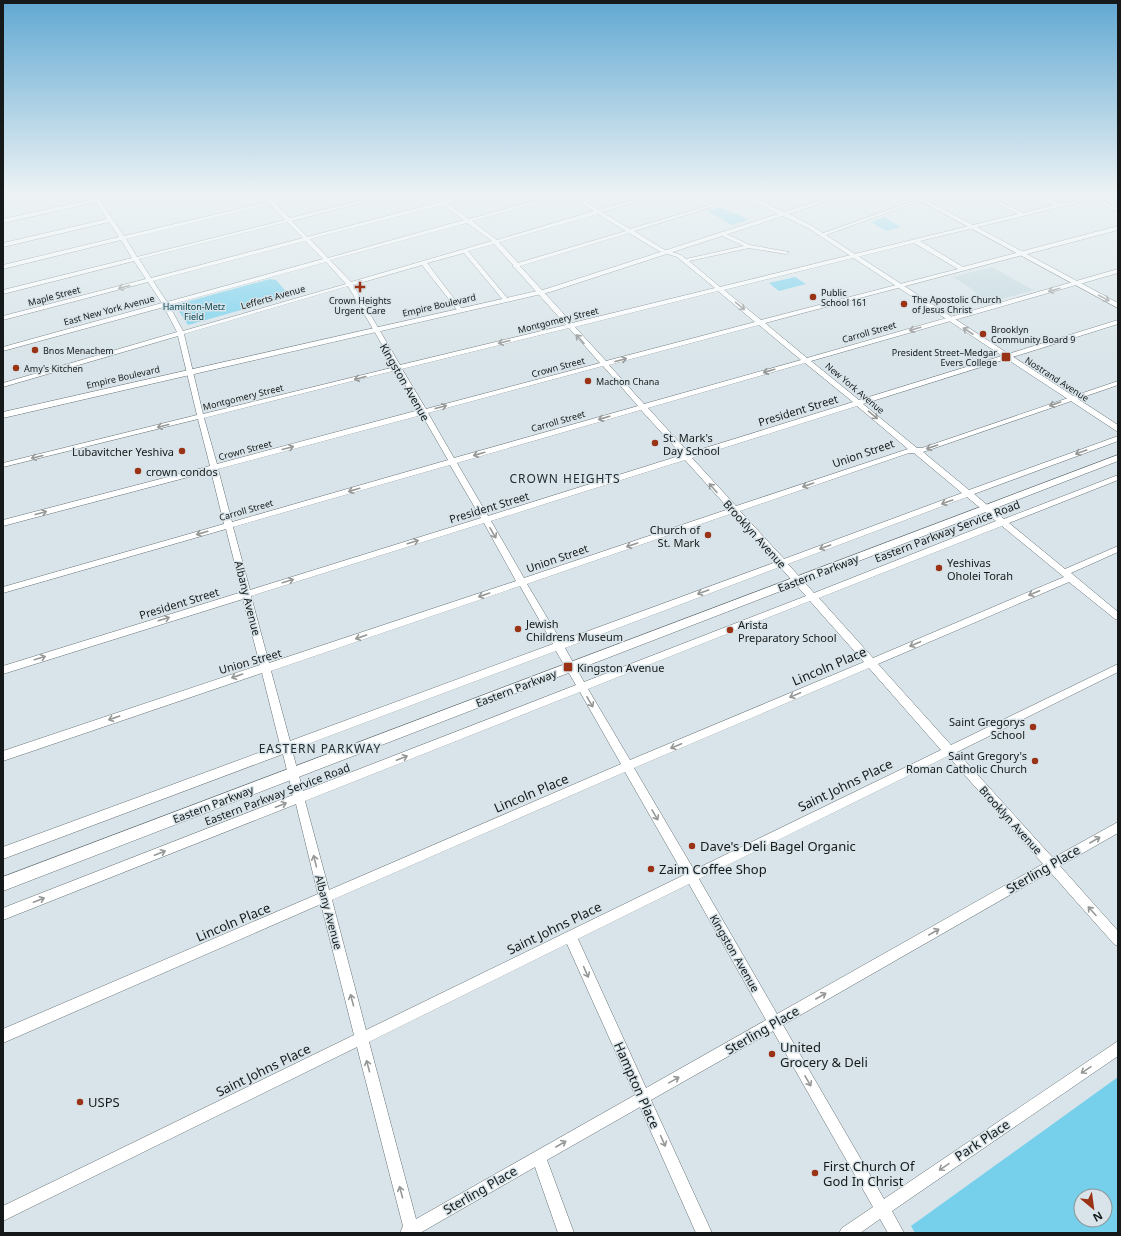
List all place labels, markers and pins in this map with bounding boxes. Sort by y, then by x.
marker: Crown Heights Urgent Care [354,281,366,293]
place label: Public School 161 [821,286,867,309]
marker: Public School 161 [808,292,818,302]
place label: The Apostolic Church of Jesus Christ [912,293,1001,316]
place label: Crown Heights Urgent Care [329,294,391,317]
marker: The Apostolic Church of Jesus Christ [899,299,909,309]
place label: Brooklyn Community Board 9 [991,323,1076,346]
marker: Brooklyn Community Board 9 [978,329,988,339]
place label: Bnos Menachem [43,344,114,357]
marker: Bnos Menachem [30,345,40,355]
place label: President Street–Medgar Evers College [892,346,997,369]
marker: President Street–Medgar Evers College [1000,351,1012,363]
place label: Amy's Kitchen [24,362,83,375]
marker: Amy's Kitchen [11,363,21,373]
place label: Machon Chana [596,375,659,388]
marker: Machon Chana [583,376,593,386]
place label: St. Mark's Day School [663,430,720,458]
marker: St. Mark's Day School [650,438,660,448]
place label: Lubavitcher Yeshiva [72,444,174,459]
marker: Lubavitcher Yeshiva [177,446,187,456]
place label: crown condos [146,464,218,479]
marker: crown condos [133,466,143,476]
place label: Church of St. Mark [650,522,701,550]
marker: Church of St. Mark [703,530,713,540]
place label: Yeshivas Oholei Torah [947,555,1013,583]
marker: Yeshivas Oholei Torah [934,563,944,573]
place label: Jewish Childrens Museum [525,616,623,644]
place label: Arista Preparatory School [738,617,837,645]
marker: Jewish Childrens Museum [513,624,523,634]
marker: Arista Preparatory School [725,625,735,635]
place label: Kingston Avenue [577,660,664,675]
marker: Kingston Avenue [562,661,574,673]
place label: Saint Gregorys School [949,714,1025,742]
marker: Saint Gregorys School [1028,722,1038,732]
place label: Saint Gregory's Roman Catholic Church [906,748,1027,776]
marker: Saint Gregory's Roman Catholic Church [1030,756,1040,766]
place label: Dave's Deli Bagel Organic [700,837,856,855]
marker: Dave's Deli Bagel Organic [687,841,697,851]
place label: Zaim Coffee Shop [659,860,767,878]
marker: Zaim Coffee Shop [646,864,656,874]
place label: United Grocery & Deli [780,1038,868,1071]
marker: United Grocery & Deli [767,1049,777,1059]
place label: USPS [88,1093,120,1111]
marker: USPS [75,1097,85,1107]
place label: First Church Of God In Christ [823,1157,916,1190]
marker: First Church Of God In Christ [810,1168,820,1178]

